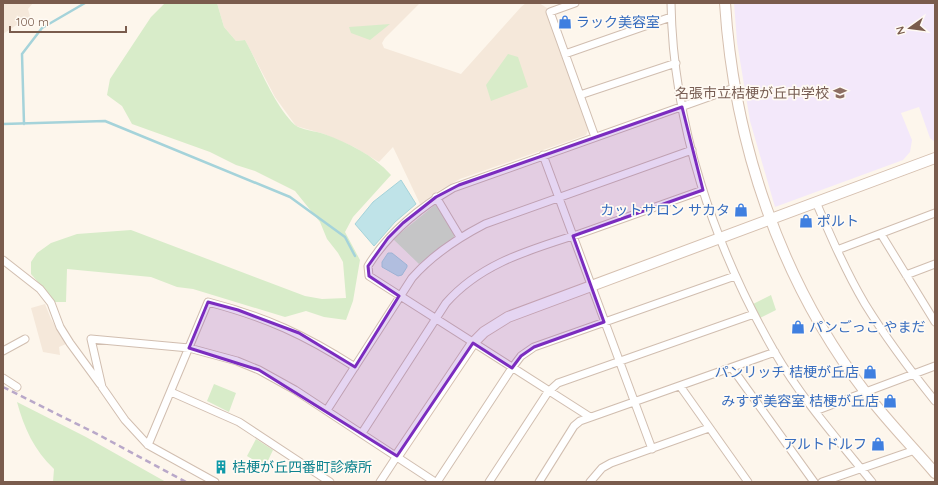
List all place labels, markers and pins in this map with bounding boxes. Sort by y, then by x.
place label: ラック美容室 [576,13,660,31]
shop icon: ラック美容室 [557,14,573,30]
place label: 名張市立桔梗が丘中学校 [675,84,829,102]
school or university icon: 名張市立桔梗が丘中学校 [832,85,848,101]
place label: カットサロン サカタ [600,201,730,219]
shop icon: カットサロン サカタ [733,202,749,218]
place label: ポルト [817,212,859,230]
shop icon: ポルト [798,213,814,229]
place label: パンごっこ やまだ [809,318,926,336]
shop icon: パンごっこ やまだ [790,319,806,335]
place label: パンリッチ 桔梗が丘店 [714,363,859,381]
shop icon: パンリッチ 桔梗が丘店 [862,364,878,380]
place label: みすず美容室 桔梗が丘店 [721,392,879,410]
shop icon: みすず美容室 桔梗が丘店 [882,393,898,409]
place label: アルトドルフ [783,435,867,453]
shop icon: アルトドルフ [870,436,886,452]
place label: 桔梗が丘四番町診療所 [232,458,372,476]
building icon: 桔梗が丘四番町診療所 [213,459,229,475]

